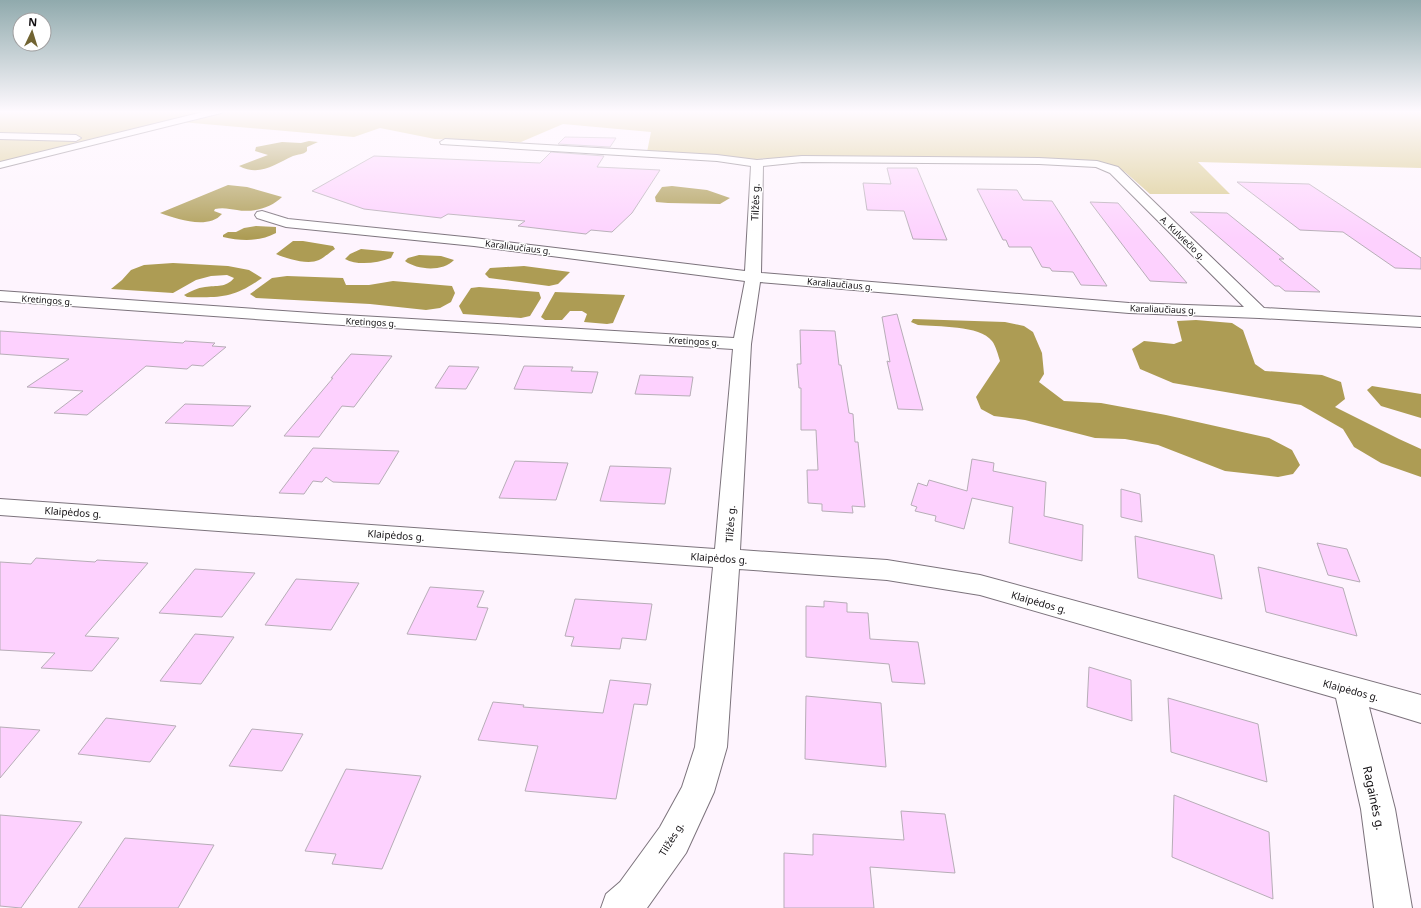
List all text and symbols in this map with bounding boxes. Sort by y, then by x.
north arrow [12,12,52,52]
text: N [28,14,38,29]
street label: Tilžės g. [747,183,763,221]
street label: A. Kulviečio g. [1158,213,1208,263]
street label: Karaliaučiaus g. [484,237,552,257]
street label: Karaliaučiaus g. [806,275,874,293]
street label: Kretingos g. [21,292,73,308]
street label: Karaliaučiaus g. [1130,301,1196,317]
street label: Kretingos g. [345,314,397,330]
street label: Kretingos g. [668,333,720,349]
street label: Klaipėdos g. [44,503,102,521]
street label: Tilžės g. [722,505,738,543]
street label: Klaipėdos g. [367,526,425,544]
street label: Klaipėdos g. [690,549,748,567]
street label: Klaipėdos g. [1010,587,1068,617]
street label: Klaipėdos g. [1322,676,1380,704]
street label: Ragainės g. [1359,764,1389,832]
street label: Tilžės g. [655,819,687,859]

